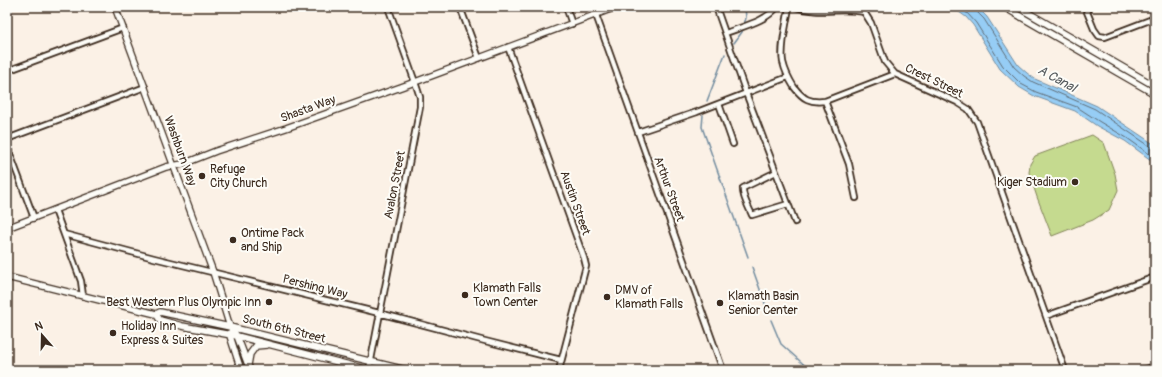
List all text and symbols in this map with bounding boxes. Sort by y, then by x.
street label: Crest Street [903,61,966,102]
water label: A Canal [1035,62,1081,97]
street label: Shasta Way [278,92,338,126]
street label: Washburn Way [160,114,200,188]
street label: Avalon Street [381,149,409,220]
street label: Arthur Street [650,154,688,224]
place label: Refuge City Church [210,162,268,191]
street label: Austin Street [556,169,594,237]
marker: Refuge City Church [197,171,207,181]
place label: Kiger Stadium [997,175,1067,190]
marker: Kiger Stadium [1070,177,1080,187]
place label: Ontime Pack and Ship [241,226,304,255]
marker: Ontime Pack and Ship [228,235,238,245]
street label: Pershing Way [281,272,349,302]
place label: Klamath Falls Town Center [473,281,541,310]
place label: DMV of Klamath Falls [615,283,683,312]
place label: Klamath Basin Senior Center [728,289,799,318]
marker: Klamath Falls Town Center [460,290,470,300]
marker: DMV of Klamath Falls [602,292,612,302]
place label: Best Western Plus Olympic Inn [106,295,261,310]
marker: Best Western Plus Olympic Inn [264,297,274,307]
marker: Klamath Basin Senior Center [715,298,725,308]
street label: South 6th Street [241,311,327,347]
north arrow [22,315,62,355]
text: N [33,319,45,333]
place label: Holiday Inn Express & Suites [121,319,204,348]
marker: Holiday Inn Express & Suites [108,328,118,338]

